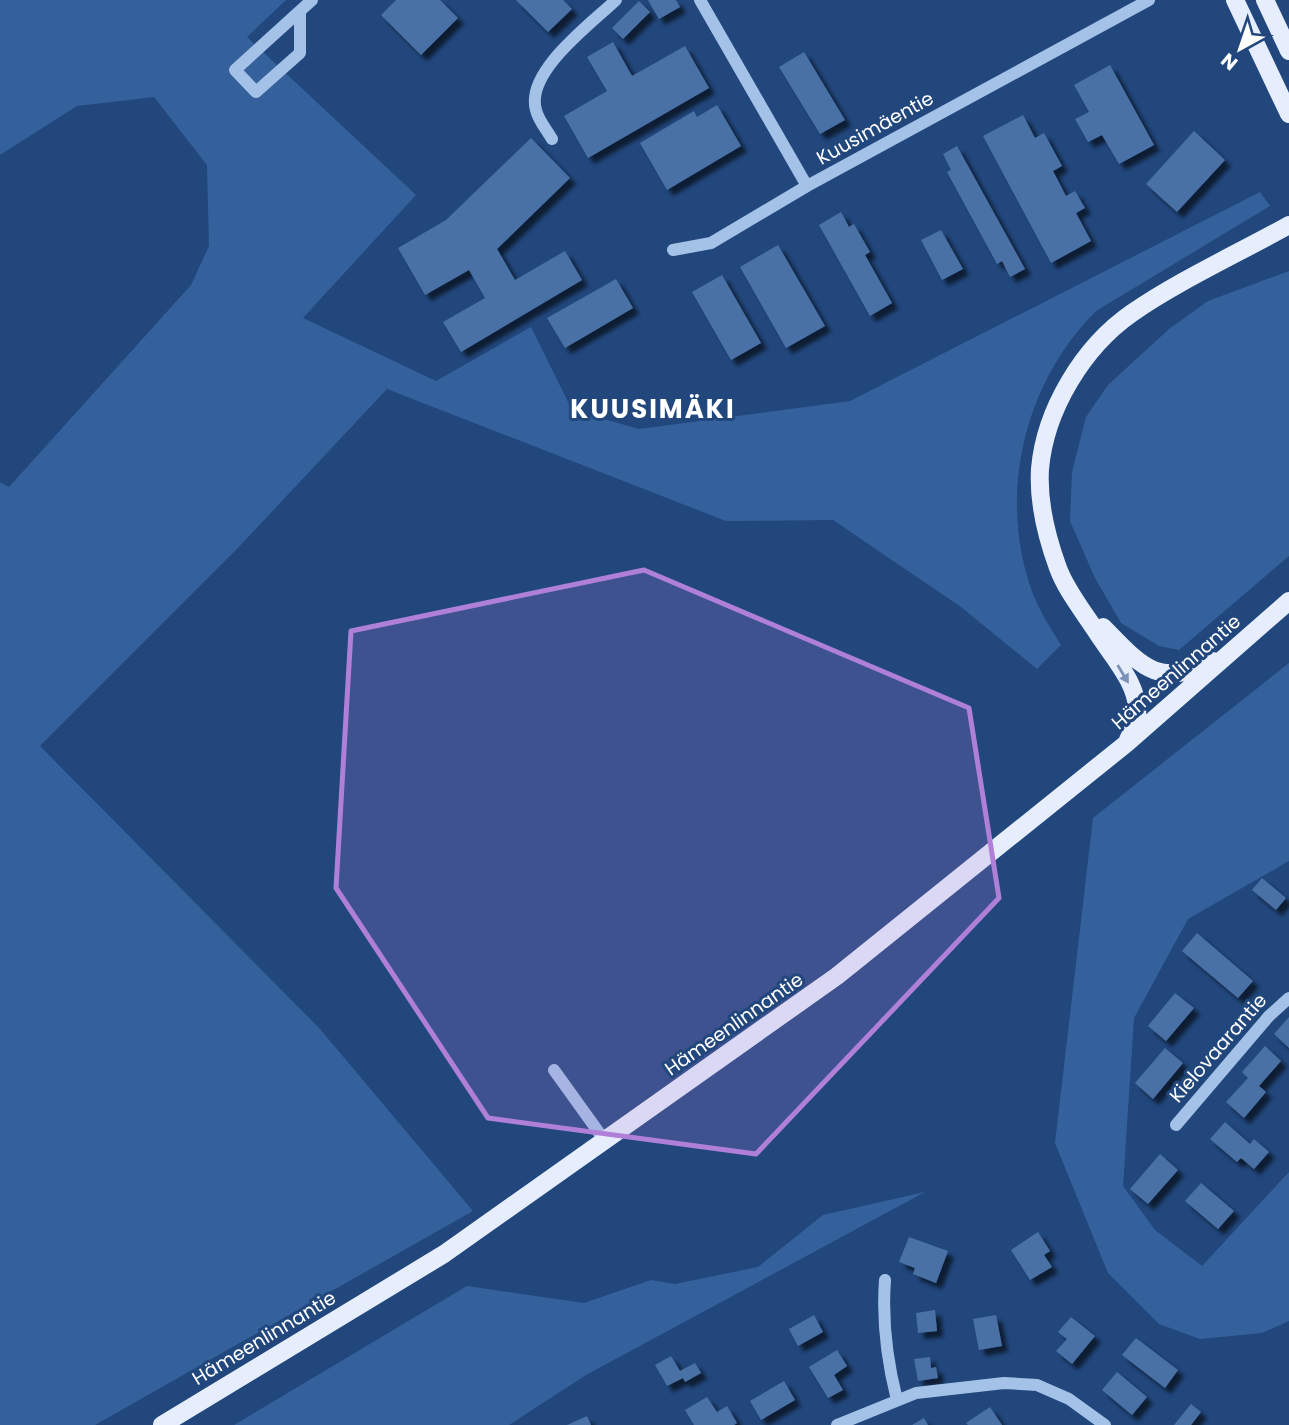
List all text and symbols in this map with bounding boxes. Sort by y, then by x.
north arrow [1205,14,1275,84]
text: N [1215,47,1244,77]
street label: Kuusimäentie [812,85,938,171]
district label: KUUSIMÄKI [570,391,736,427]
street label: Hämeenlinnantie [1106,608,1246,736]
one-way arrow [1117,664,1130,683]
street label: Hämeenlinnantie [659,966,809,1082]
street label: Kielovaarantie [1163,988,1273,1108]
street label: Hämeenlinnantie [187,1284,341,1392]

